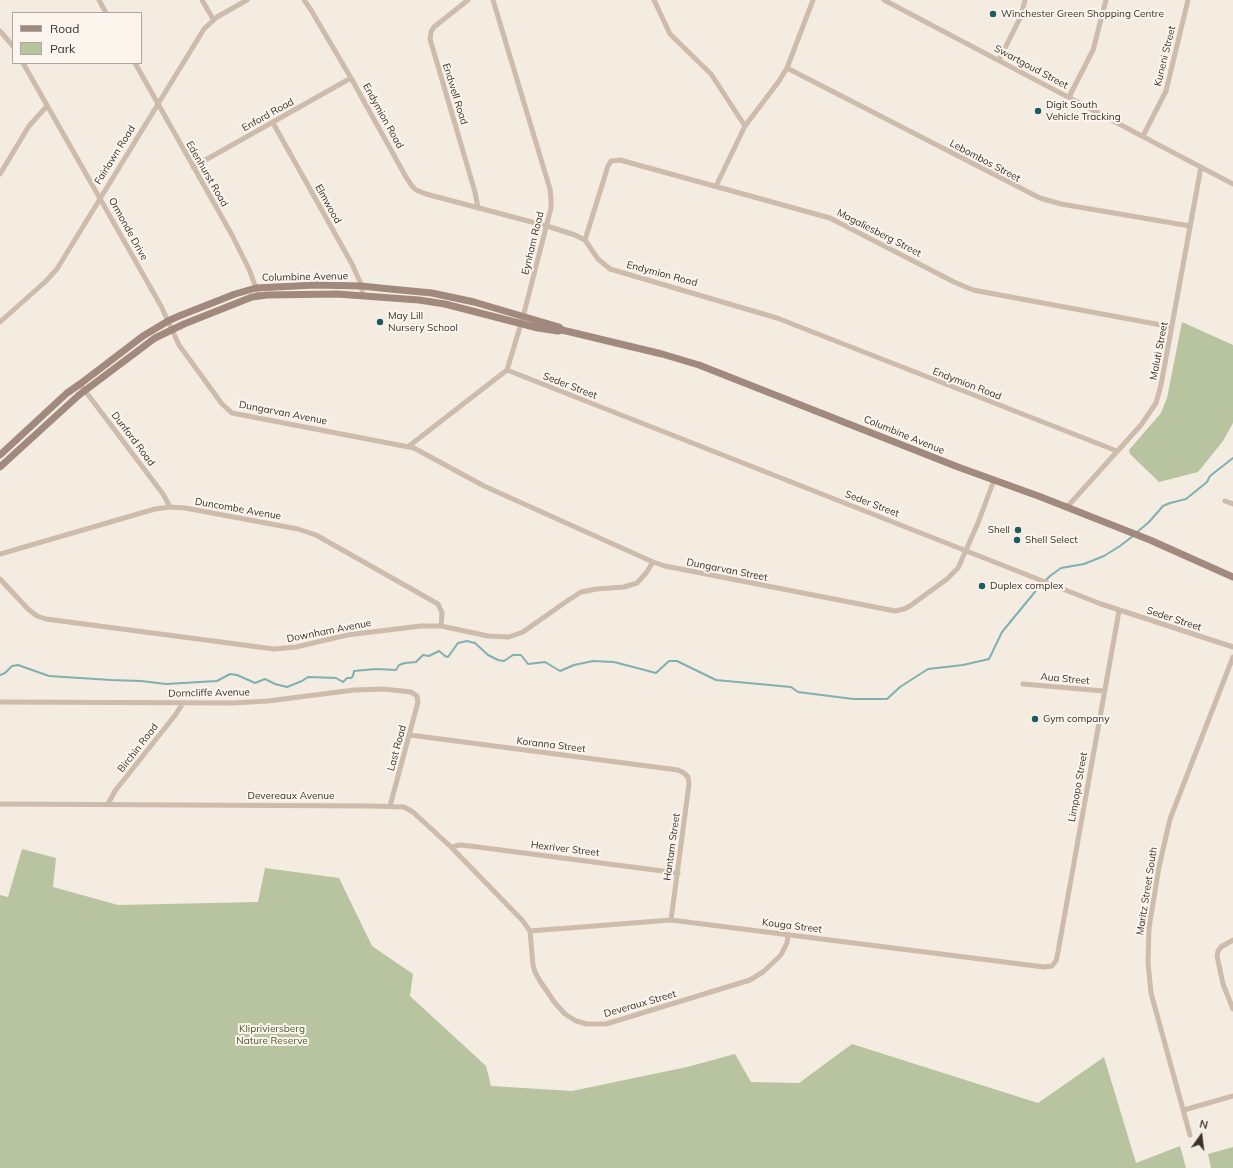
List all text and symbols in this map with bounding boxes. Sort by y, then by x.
place label: Winchester Green Shopping Centre [1001,8,1164,20]
marker: Winchester Green Shopping Centre [988,9,998,19]
legend [12,12,142,64]
text: Road [50,21,79,36]
street label: Kuneni Street [1152,25,1178,87]
text: Park [50,41,75,56]
street label: Swartgoud Street [992,42,1070,92]
street label: Endwell Road [440,62,470,126]
street label: Endymion Road [360,81,406,151]
street label: Enford Road [240,96,296,134]
place label: Digit South Vehicle Tracking [1046,99,1121,122]
marker: Digit South Vehicle Tracking [1033,106,1043,116]
street label: Fairlawn Road [92,123,138,187]
street label: Lebombos Street [948,137,1022,185]
street label: Edenhurst Road [183,139,231,209]
street label: Elmwood [312,182,344,226]
street label: Ormonde Drive [106,196,150,262]
street label: Magaliesberg Street [835,207,923,259]
street label: Eynham Road [519,210,547,276]
street label: Endymion Road [625,259,699,289]
street label: Columbine Avenue [262,270,348,284]
place label: May Lill Nursery School [388,310,458,334]
marker: May Lill Nursery School [375,317,385,327]
street label: Maluti Street [1147,321,1171,381]
street label: Endymion Road [931,365,1003,403]
street label: Seder Street [541,370,599,402]
street label: Dungarvan Avenue [238,399,328,427]
street label: Dunford Road [109,410,157,468]
street label: Columbine Avenue [862,413,946,457]
street label: Seder Street [843,488,901,520]
street label: Duncombe Avenue [194,496,282,522]
place label: Shell [988,524,1010,536]
marker: Shell [1013,525,1023,535]
place label: Shell Select [1025,534,1078,546]
marker: Shell Select [1012,535,1022,545]
street label: Dungarvan Street [685,556,769,584]
place label: Duplex complex [990,580,1063,592]
marker: Duplex complex [977,581,987,591]
street label: Seder Street [1145,604,1203,634]
street label: Downham Avenue [286,617,372,645]
street label: Aua Street [1040,671,1090,687]
street label: Dorncliffe Avenue [168,686,250,700]
place label: Gym company [1043,713,1109,725]
marker: Gym company [1030,714,1040,724]
street label: Birchin Road [115,721,161,775]
street label: Last Road [385,724,409,772]
street label: Koranna Street [516,735,586,755]
street label: Limpopo Street [1066,751,1090,823]
street label: Devereaux Avenue [247,790,335,802]
street label: Hantam Street [661,812,683,882]
street label: Hexriver Street [530,839,600,859]
street label: Maritz Street South [1134,846,1160,936]
street label: Kouga Street [761,916,823,936]
street label: Deveraux Street [603,988,677,1020]
park label: Klipriviersberg Nature Reserve [236,1023,308,1046]
north arrow [1181,1116,1221,1156]
text: N [1198,1117,1210,1132]

